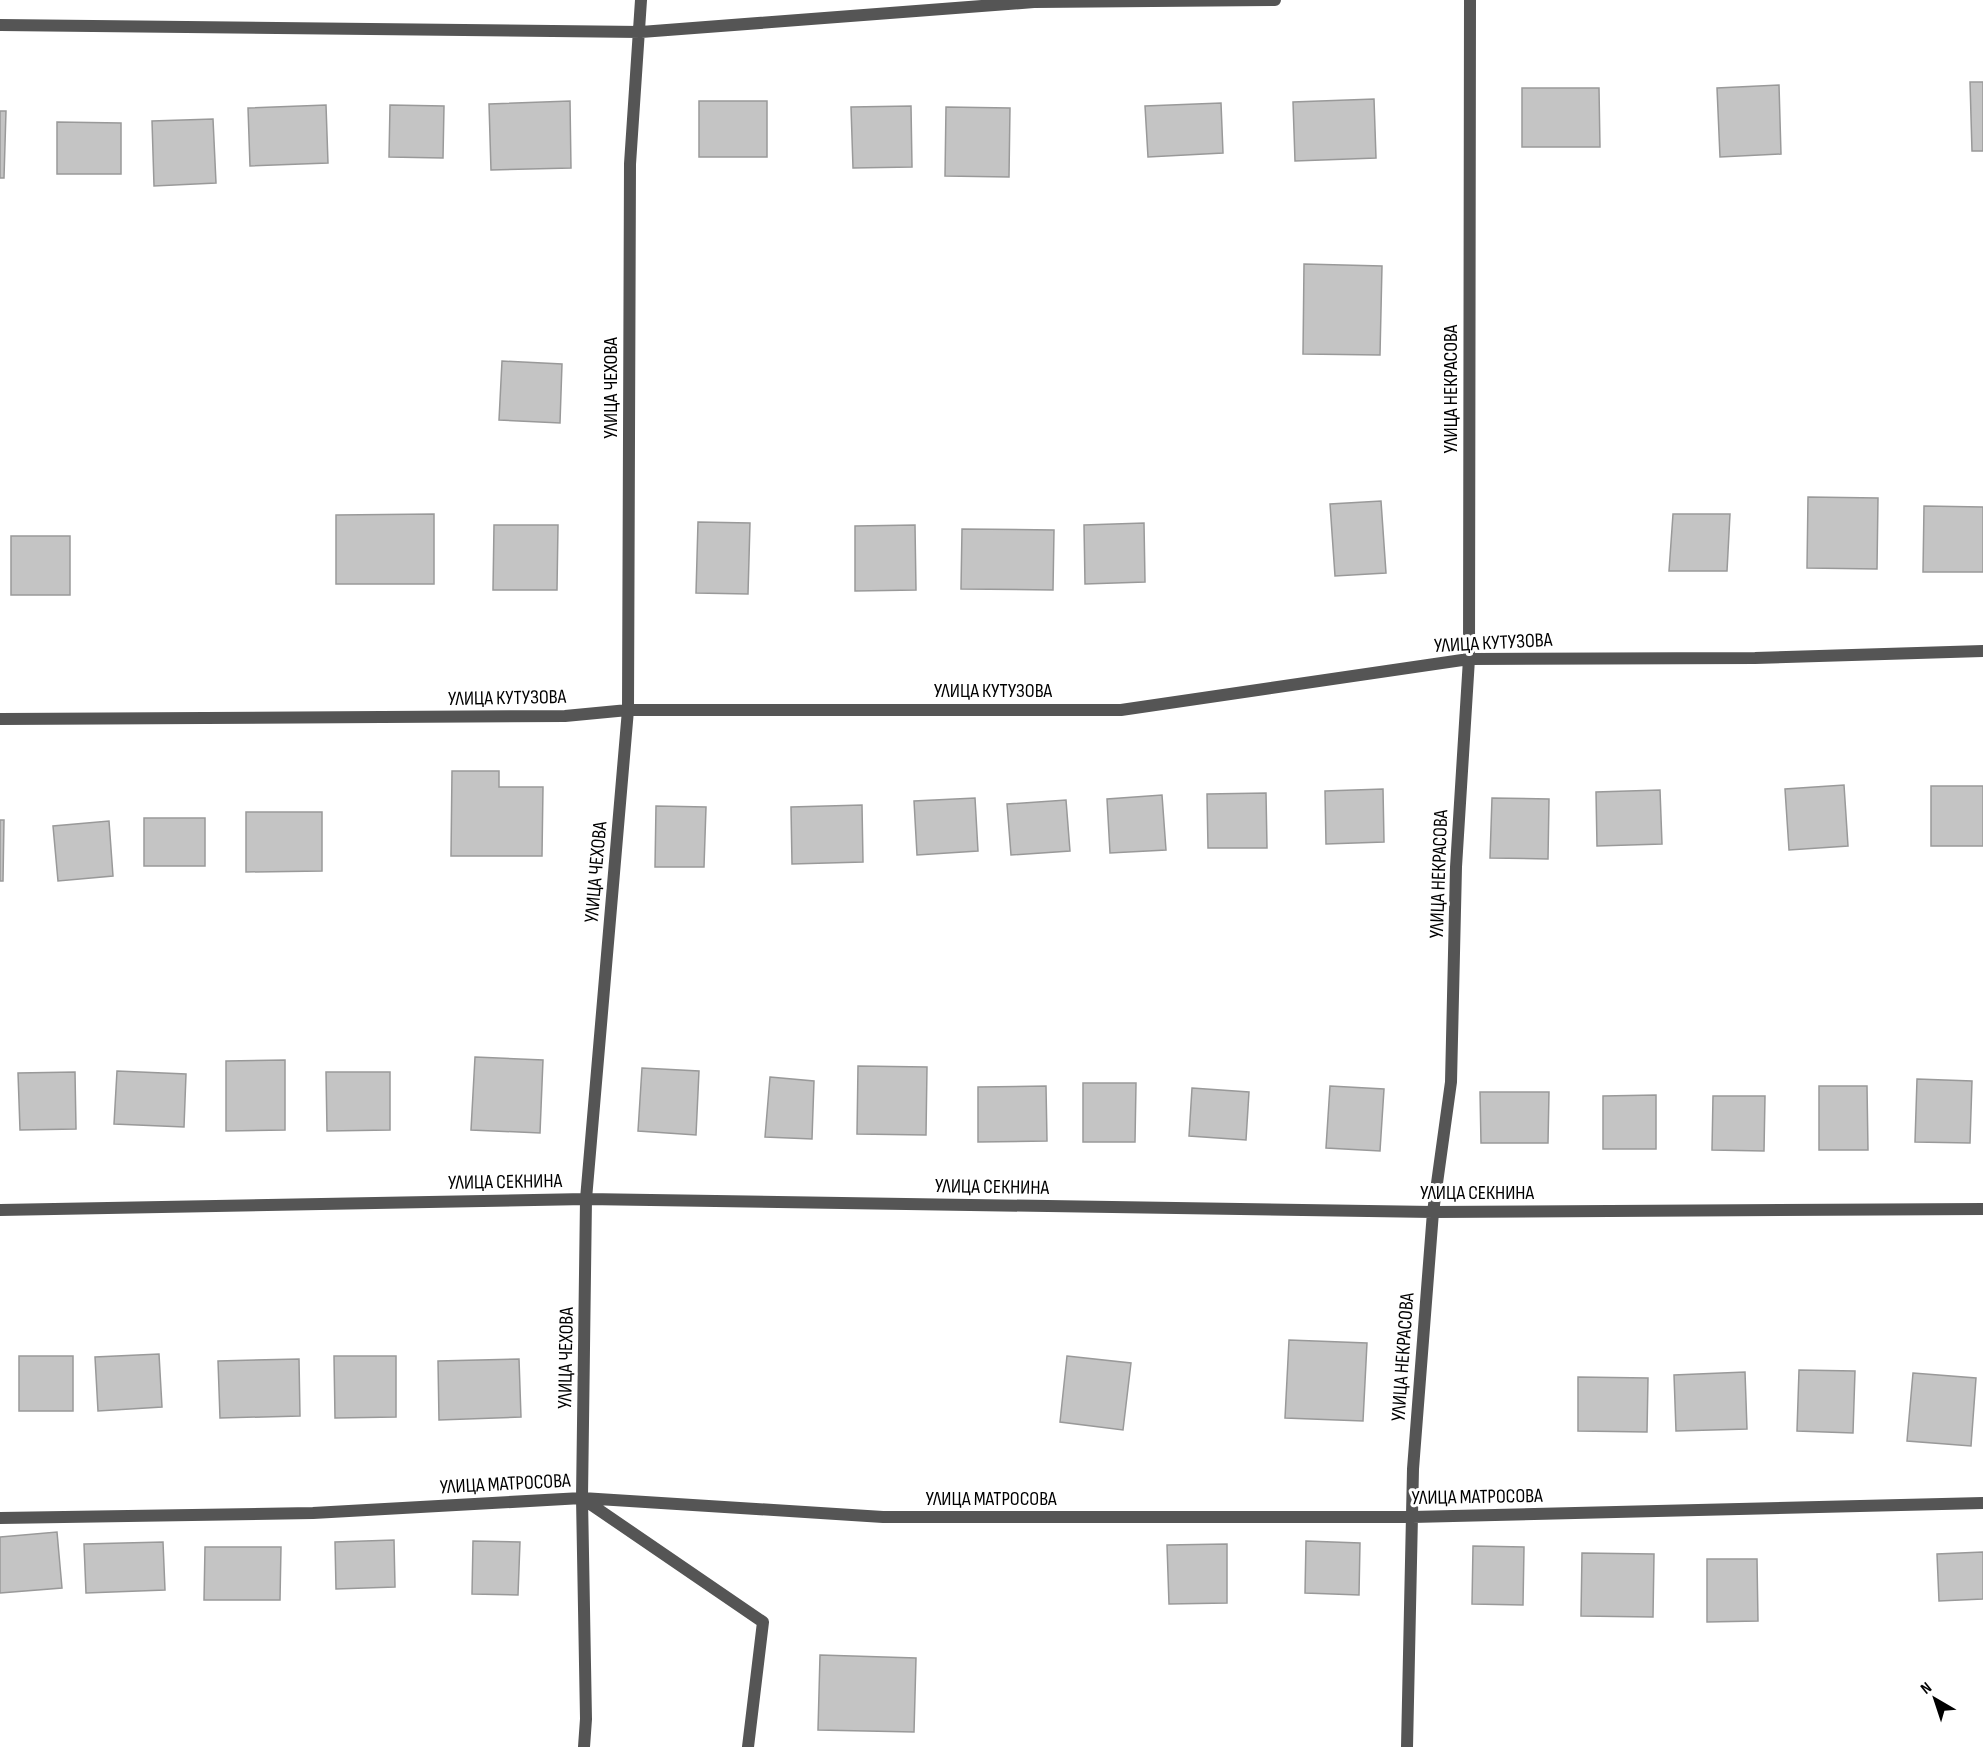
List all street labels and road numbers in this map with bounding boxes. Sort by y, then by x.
street label: УЛИЦА НЕКРАСОВА [1439,324,1463,453]
street label: УЛИЦА ЧЕХОВА [599,337,623,439]
street label: УЛИЦА КУТУЗОВА [1433,628,1553,658]
street label: УЛИЦА КУТУЗОВА [934,679,1053,703]
street label: УЛИЦА КУТУЗОВА [448,685,567,711]
street label: УЛИЦА НЕКРАСОВА [1425,809,1453,939]
street label: УЛИЦА ЧЕХОВА [580,820,612,924]
street label: УЛИЦА СЕКНИНА [448,1169,563,1195]
street label: УЛИЦА СЕКНИНА [935,1174,1050,1200]
street label: УЛИЦА СЕКНИНА [1420,1181,1535,1205]
street label: УЛИЦА НЕКРАСОВА [1387,1292,1419,1422]
street label: УЛИЦА ЧЕХОВА [553,1307,579,1409]
street label: УЛИЦА МАТРОСОВА [439,1469,572,1499]
street label: УЛИЦА МАТРОСОВА [1411,1484,1543,1510]
street label: УЛИЦА МАТРОСОВА [925,1487,1057,1511]

